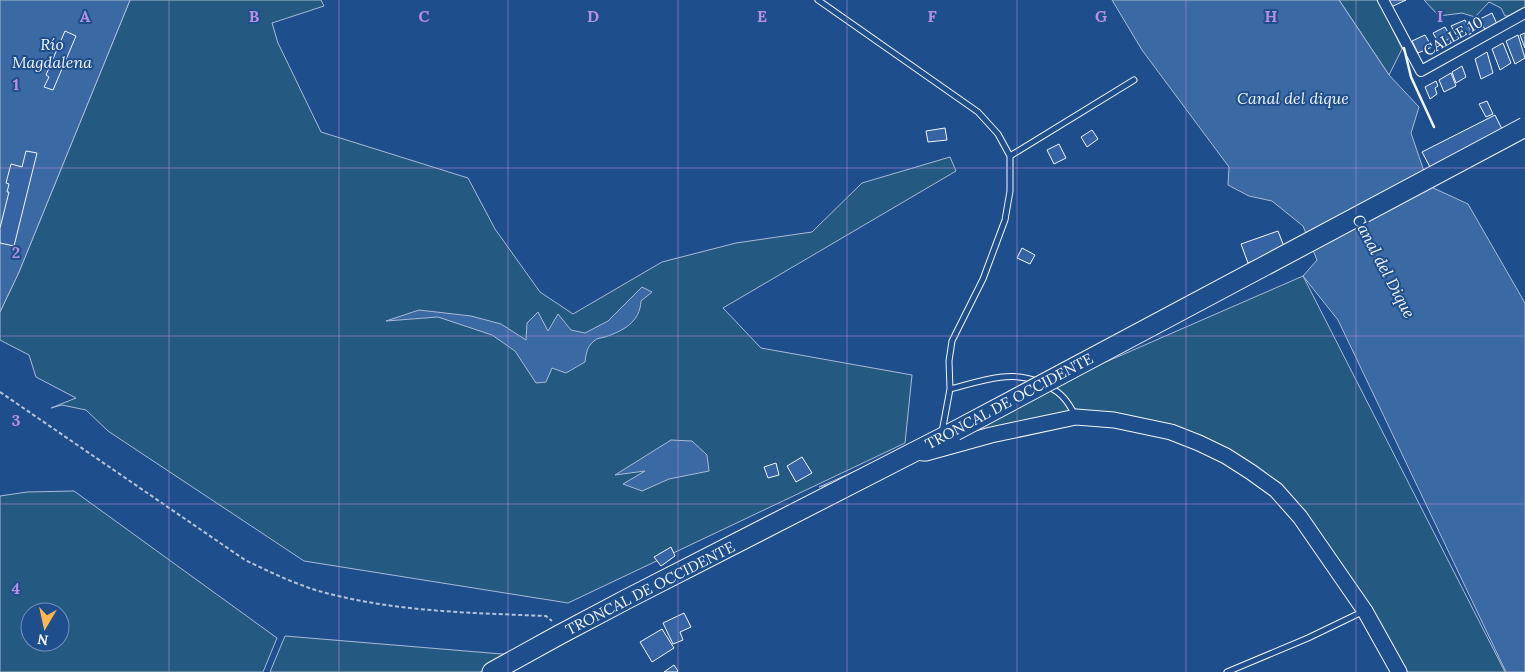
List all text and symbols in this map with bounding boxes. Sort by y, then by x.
text: A [80,6,91,26]
text: B [249,6,260,26]
text: C [418,6,430,26]
text: D [587,6,599,26]
text: E [757,6,767,26]
text: F [927,6,937,26]
text: G [1095,6,1107,26]
text: H [1265,6,1278,26]
text: I [1437,6,1443,26]
street label: CALLE 10 [1420,12,1486,60]
water label: Río Magdalena [12,34,92,72]
text: 1 [13,74,19,94]
water label: Canal del dique [1237,88,1349,108]
water label: Canal del Dique [1348,211,1420,322]
text: 2 [12,242,20,262]
street label: TRONCAL DE OCCIDENTE [922,349,1096,453]
text: 3 [12,410,21,430]
street label: TRONCAL DE OCCIDENTE [562,537,738,639]
text: 4 [12,578,21,598]
north arrow [20,602,70,652]
text: N [36,630,50,650]

